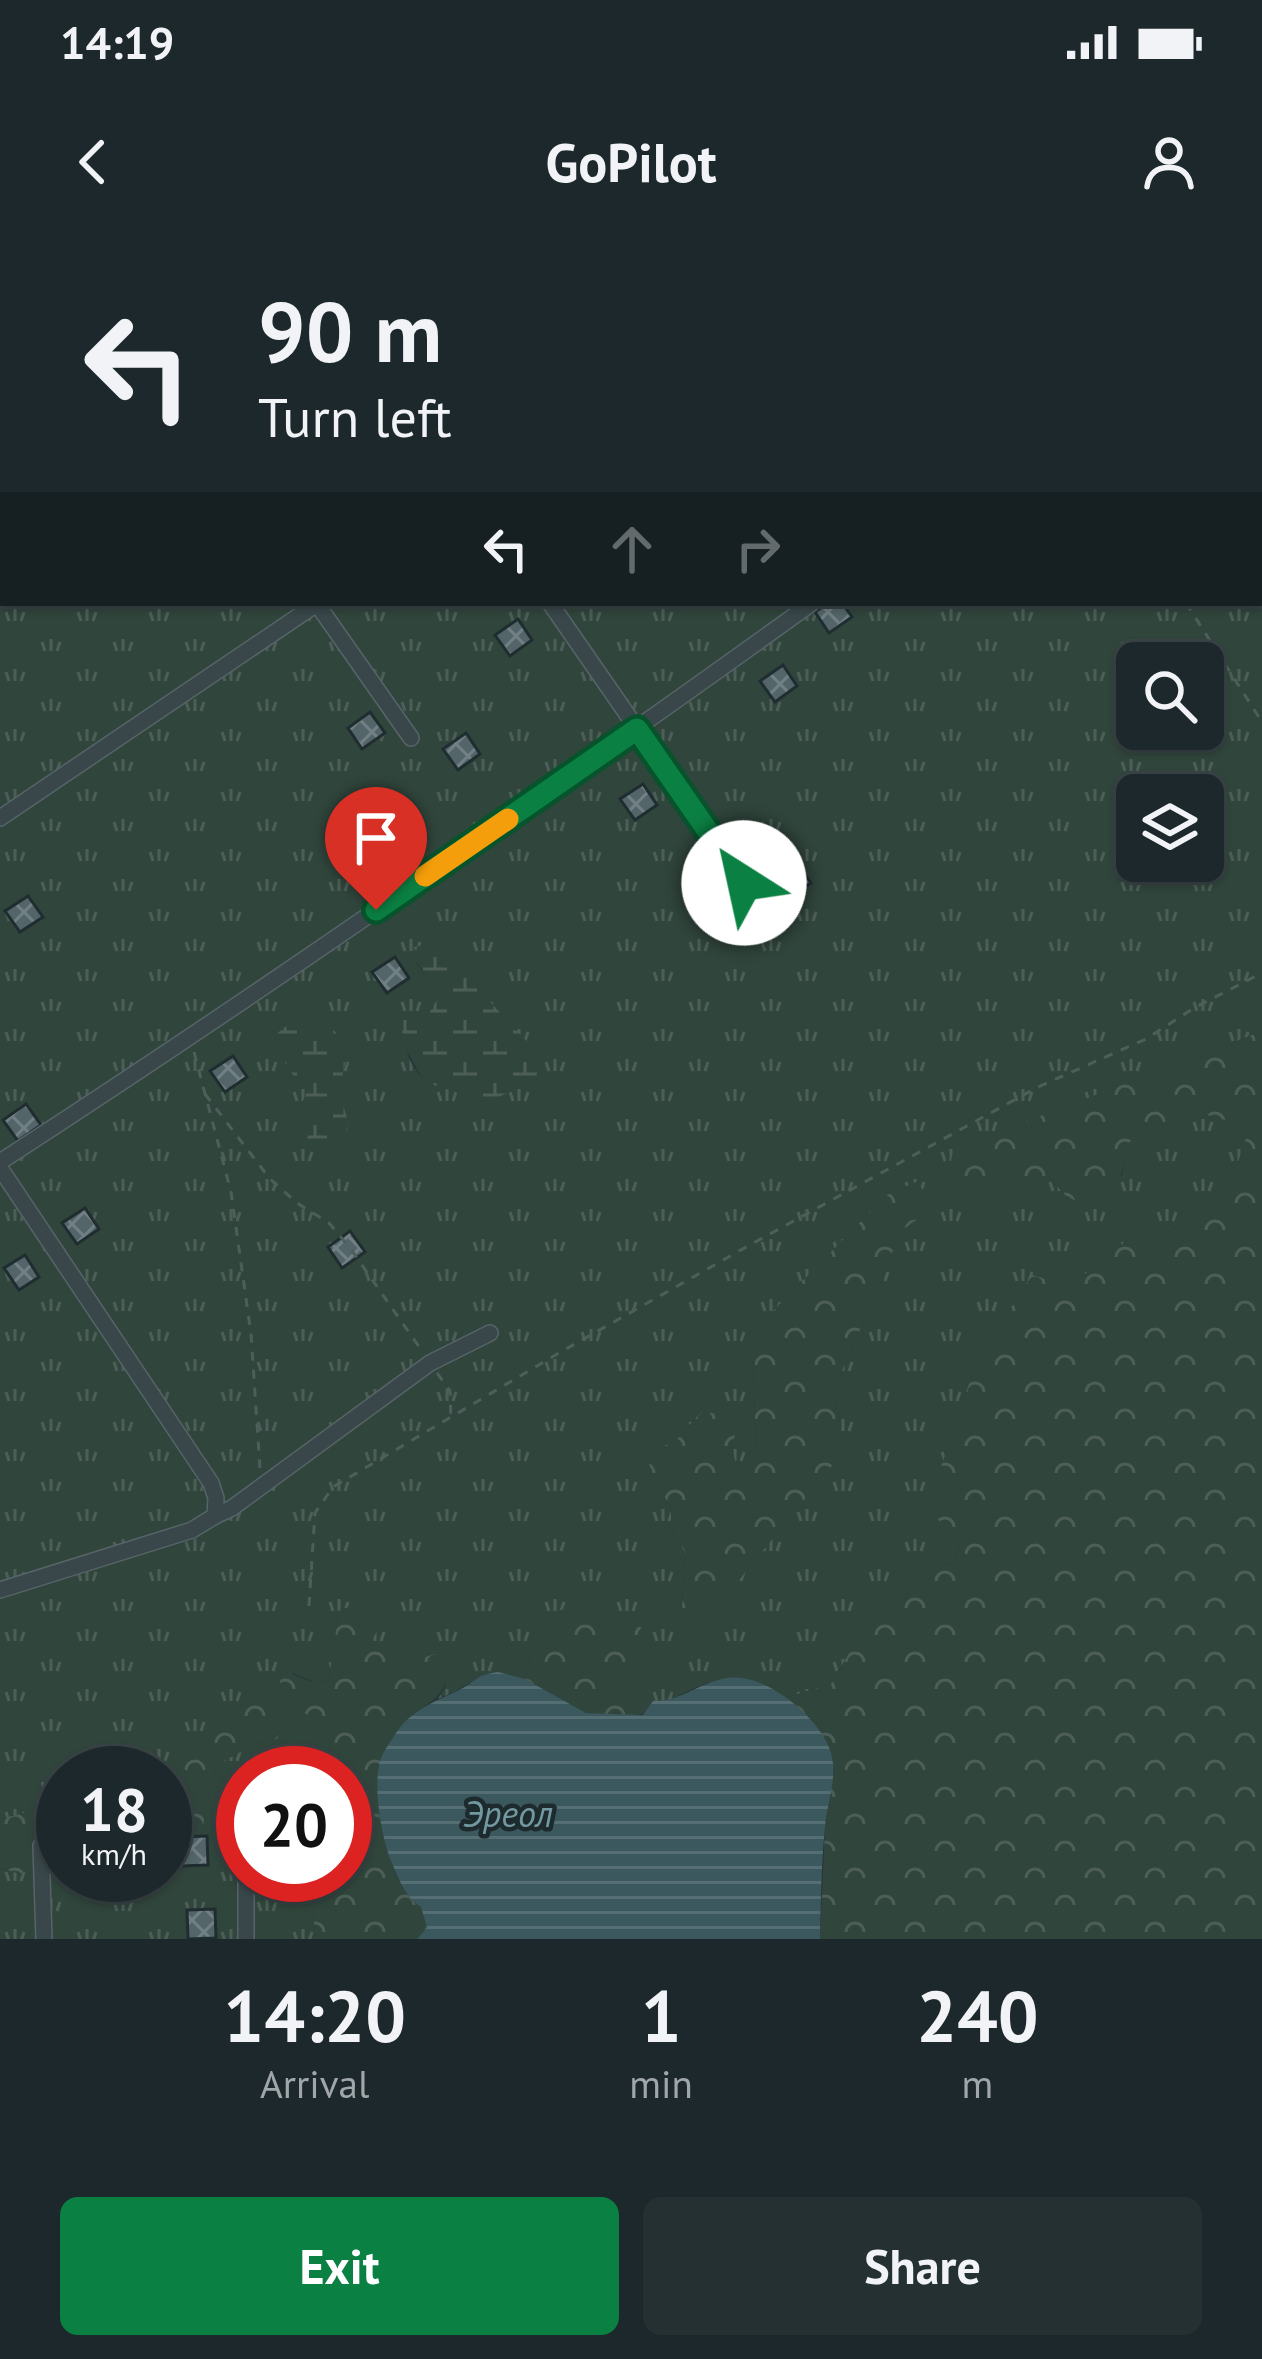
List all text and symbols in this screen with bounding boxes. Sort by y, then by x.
text: 14:19 [60,13,174,71]
text: GoPilot [545,127,717,197]
icon: back [60,129,126,195]
icon: person [1136,129,1202,195]
text: 90 m [258,276,442,385]
icon: left [60,288,216,444]
text: Turn left [258,382,452,452]
icon: left [473,516,539,582]
icon: ahead [599,516,665,582]
icon: right [725,516,791,582]
map controls [1116,642,1224,882]
button: search [1116,642,1224,750]
button: layers [1116,774,1224,882]
pin [325,787,427,910]
icon: arrive [343,805,409,871]
position arrow [681,820,807,946]
speed limit sign: 20 [216,1746,372,1902]
text: 18 [80,1770,148,1848]
water label: Эреол [463,1790,553,1837]
text: km/h [81,1834,147,1873]
text: 14:20 [223,1969,406,2062]
text: 1 [641,1969,682,2062]
text: 240 [916,1969,1039,2062]
text: Arrival [260,2058,369,2109]
text: min [629,2058,693,2109]
text: m [962,2058,993,2109]
button: Exit [60,2197,619,2335]
button: Share [643,2197,1202,2335]

